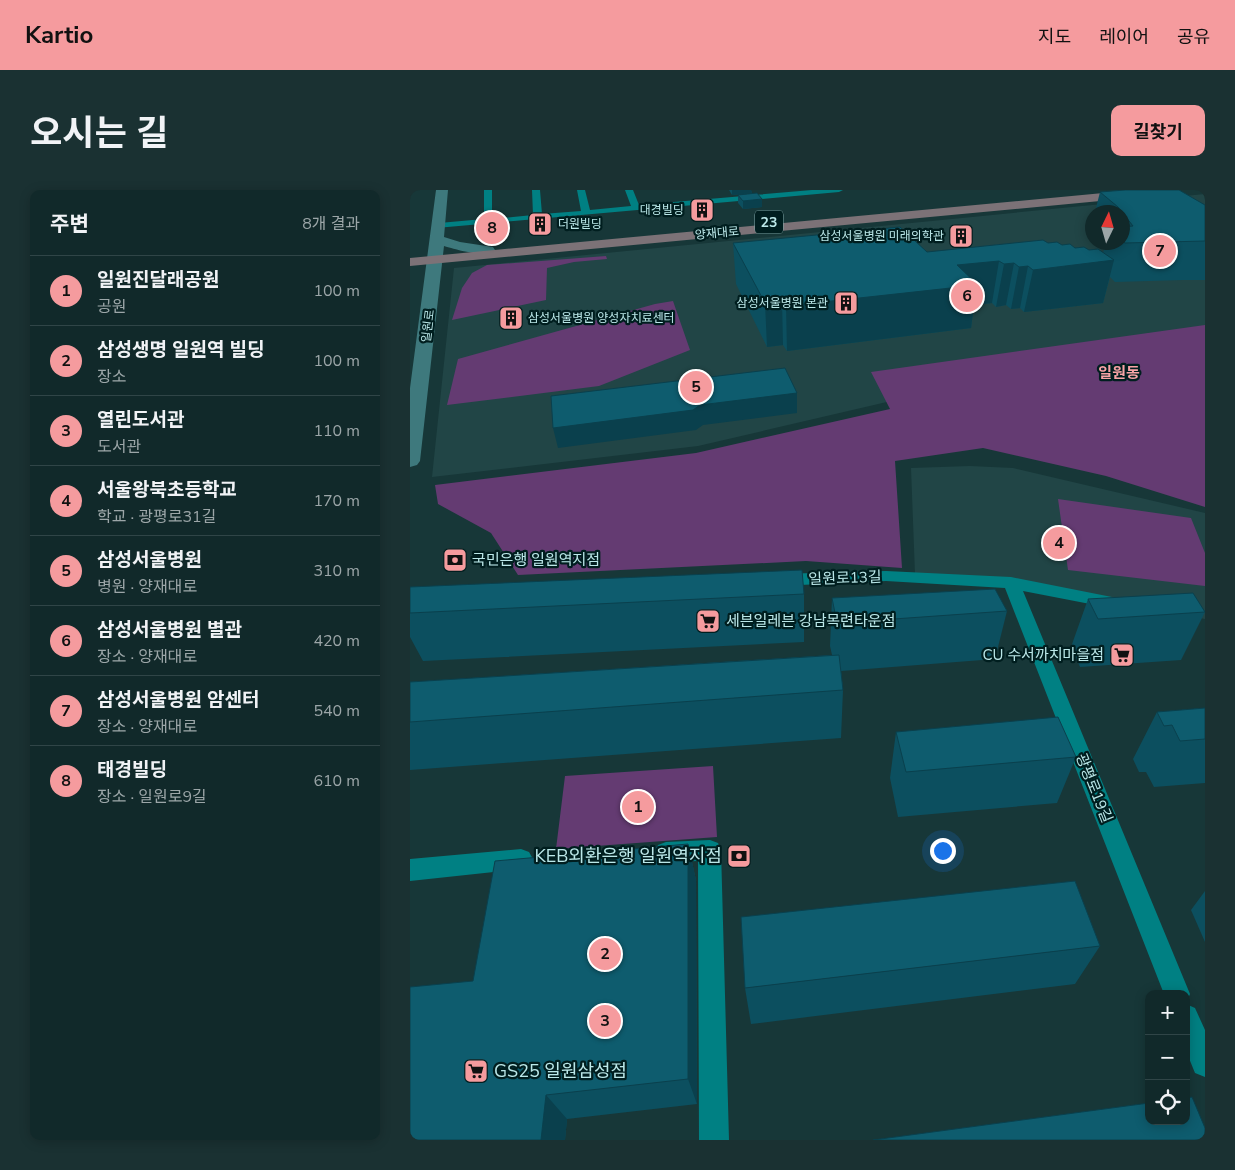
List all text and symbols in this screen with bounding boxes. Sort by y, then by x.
text: Kartio [25,19,93,51]
text: 지도 [1038,25,1071,49]
text: 레이어 [1099,25,1149,49]
text: 공유 [1177,25,1210,49]
button: 길찾기 [1111,105,1205,156]
text: 오시는 길 [30,110,168,157]
building icon: 대경빌딩 [689,197,715,223]
place label: 대경빌딩 [640,202,684,218]
north arrow [1085,205,1130,250]
pin: 8 [476,209,508,247]
text: 주변 [50,210,89,238]
building icon: 더원빌딩 [527,211,553,237]
road number: 23 [755,211,783,234]
text: 8개 결과 [302,213,360,235]
place label: 더원빌딩 [558,216,602,232]
street label: 양재대로 [694,223,740,243]
building icon: 삼성서울병원 미래의학관 [948,223,974,249]
place label: 삼성서울병원 미래의학관 [819,228,944,244]
pin: 7 [1144,232,1176,270]
text: 일원진달래공원 [97,267,219,293]
pin: 6 [951,277,983,315]
text: 1 [61,280,71,302]
text: 100 m [313,280,360,302]
building icon: 삼성서울병원 본관 [833,290,859,316]
place label: 삼성서울병원 본관 [737,295,828,311]
text: 공원 [97,296,126,318]
building icon: 삼성서울병원 양성자치료센터 [498,305,524,331]
street label: 일원로 [418,309,438,343]
place label: 삼성서울병원 양성자치료센터 [528,310,675,326]
text: 삼성생명 일원역 빌딩 [97,337,265,363]
text: 2 [61,350,71,372]
text: 100 m [313,350,360,372]
district label: 일원동 [1098,363,1140,383]
text: 장소 [97,366,126,388]
pin: 5 [680,368,712,406]
text: 열린도서관 [97,407,184,433]
text: 3 [61,420,71,442]
text: 110 m [313,420,360,442]
text: 도서관 [97,436,141,458]
text: 서울왕북초등학교 [97,477,237,503]
text: 4 [61,490,71,512]
text: 170 m [313,490,360,512]
text: 학교 · 광평로31길 [97,506,216,528]
pin: 4 [1043,524,1075,562]
text: 삼성서울병원 [97,547,202,573]
bank icon: 국민은행 일원역지점 [442,547,468,573]
place label: 국민은행 일원역지점 [472,550,600,570]
text: 5 [61,560,71,582]
text: 310 m [313,560,360,582]
street label: 일원로13길 [808,567,882,589]
text: 병원 · 양재대로 [97,576,197,598]
supermarket icon: 세븐일레븐 강남목련타운점 [695,608,721,634]
place label: 세븐일레븐 강남목련타운점 [726,611,895,631]
text: 삼성서울병원 별관 [97,617,242,643]
text: 6 [61,630,71,652]
text: 420 m [313,630,360,652]
supermarket icon: CU 수서까치마을점 [1109,642,1135,668]
place label: CU 수서까치마을점 [983,645,1104,665]
text: 장소 · 양재대로 [97,646,197,668]
text: 삼성서울병원 암센터 [97,687,259,713]
text: 7 [61,700,71,722]
text: 540 m [313,700,360,722]
text: 장소 · 양재대로 [97,716,197,738]
street label: 광평로19길 [1071,750,1117,826]
text: 태경빌딩 [97,757,167,783]
text: 8 [61,770,71,792]
text: 610 m [313,770,360,792]
text: 장소 · 일원로9길 [97,786,207,808]
pin: 1 [622,788,654,826]
your location [930,838,956,864]
bank icon: KEB외환은행 일원역지점 [726,843,752,869]
place label: KEB외환은행 일원역지점 [534,844,722,868]
pin: 2 [589,935,621,973]
map controls [1145,990,1190,1125]
button: + [1145,990,1190,1035]
pin: 3 [589,1002,621,1040]
button: − [1145,1035,1190,1080]
supermarket icon: GS25 일원삼성점 [463,1058,489,1084]
place label: GS25 일원삼성점 [494,1059,627,1083]
button: locate [1145,1080,1190,1125]

